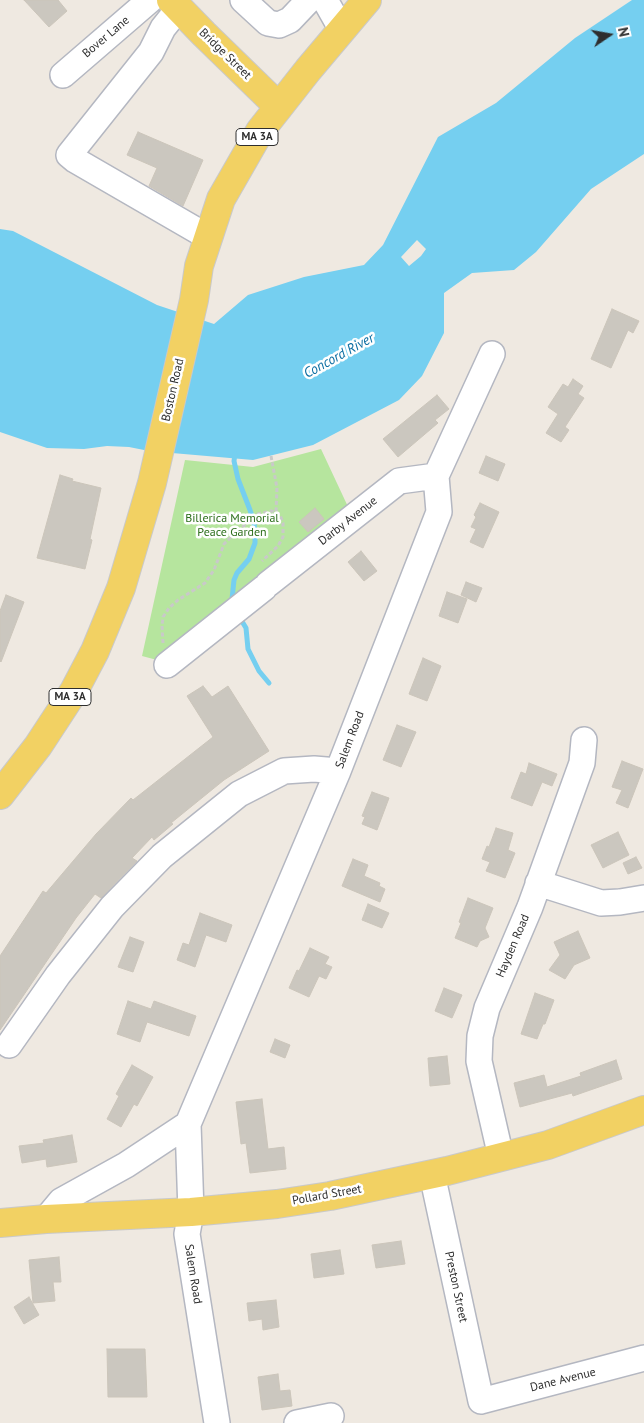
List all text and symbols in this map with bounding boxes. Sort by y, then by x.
north arrow [584,10,634,60]
street label: Bover Lane [80,13,132,61]
street label: Bridge Street [196,25,254,83]
text: N [614,26,633,38]
road number: MA 3A [236,128,278,146]
water label: Concord River [301,330,377,382]
street label: Boston Road [159,357,187,423]
street label: Darby Avenue [316,494,380,548]
park label: Billerica Memorial Peace Garden [185,512,279,540]
road number: MA 3A [49,689,91,706]
street label: Salem Road [332,709,368,771]
street label: Hayden Road [493,912,533,980]
street label: Pollard Street [291,1182,363,1208]
street label: Salem Road [181,1243,205,1305]
street label: Preston Street [441,1250,471,1324]
street label: Dane Avenue [529,1365,597,1395]

